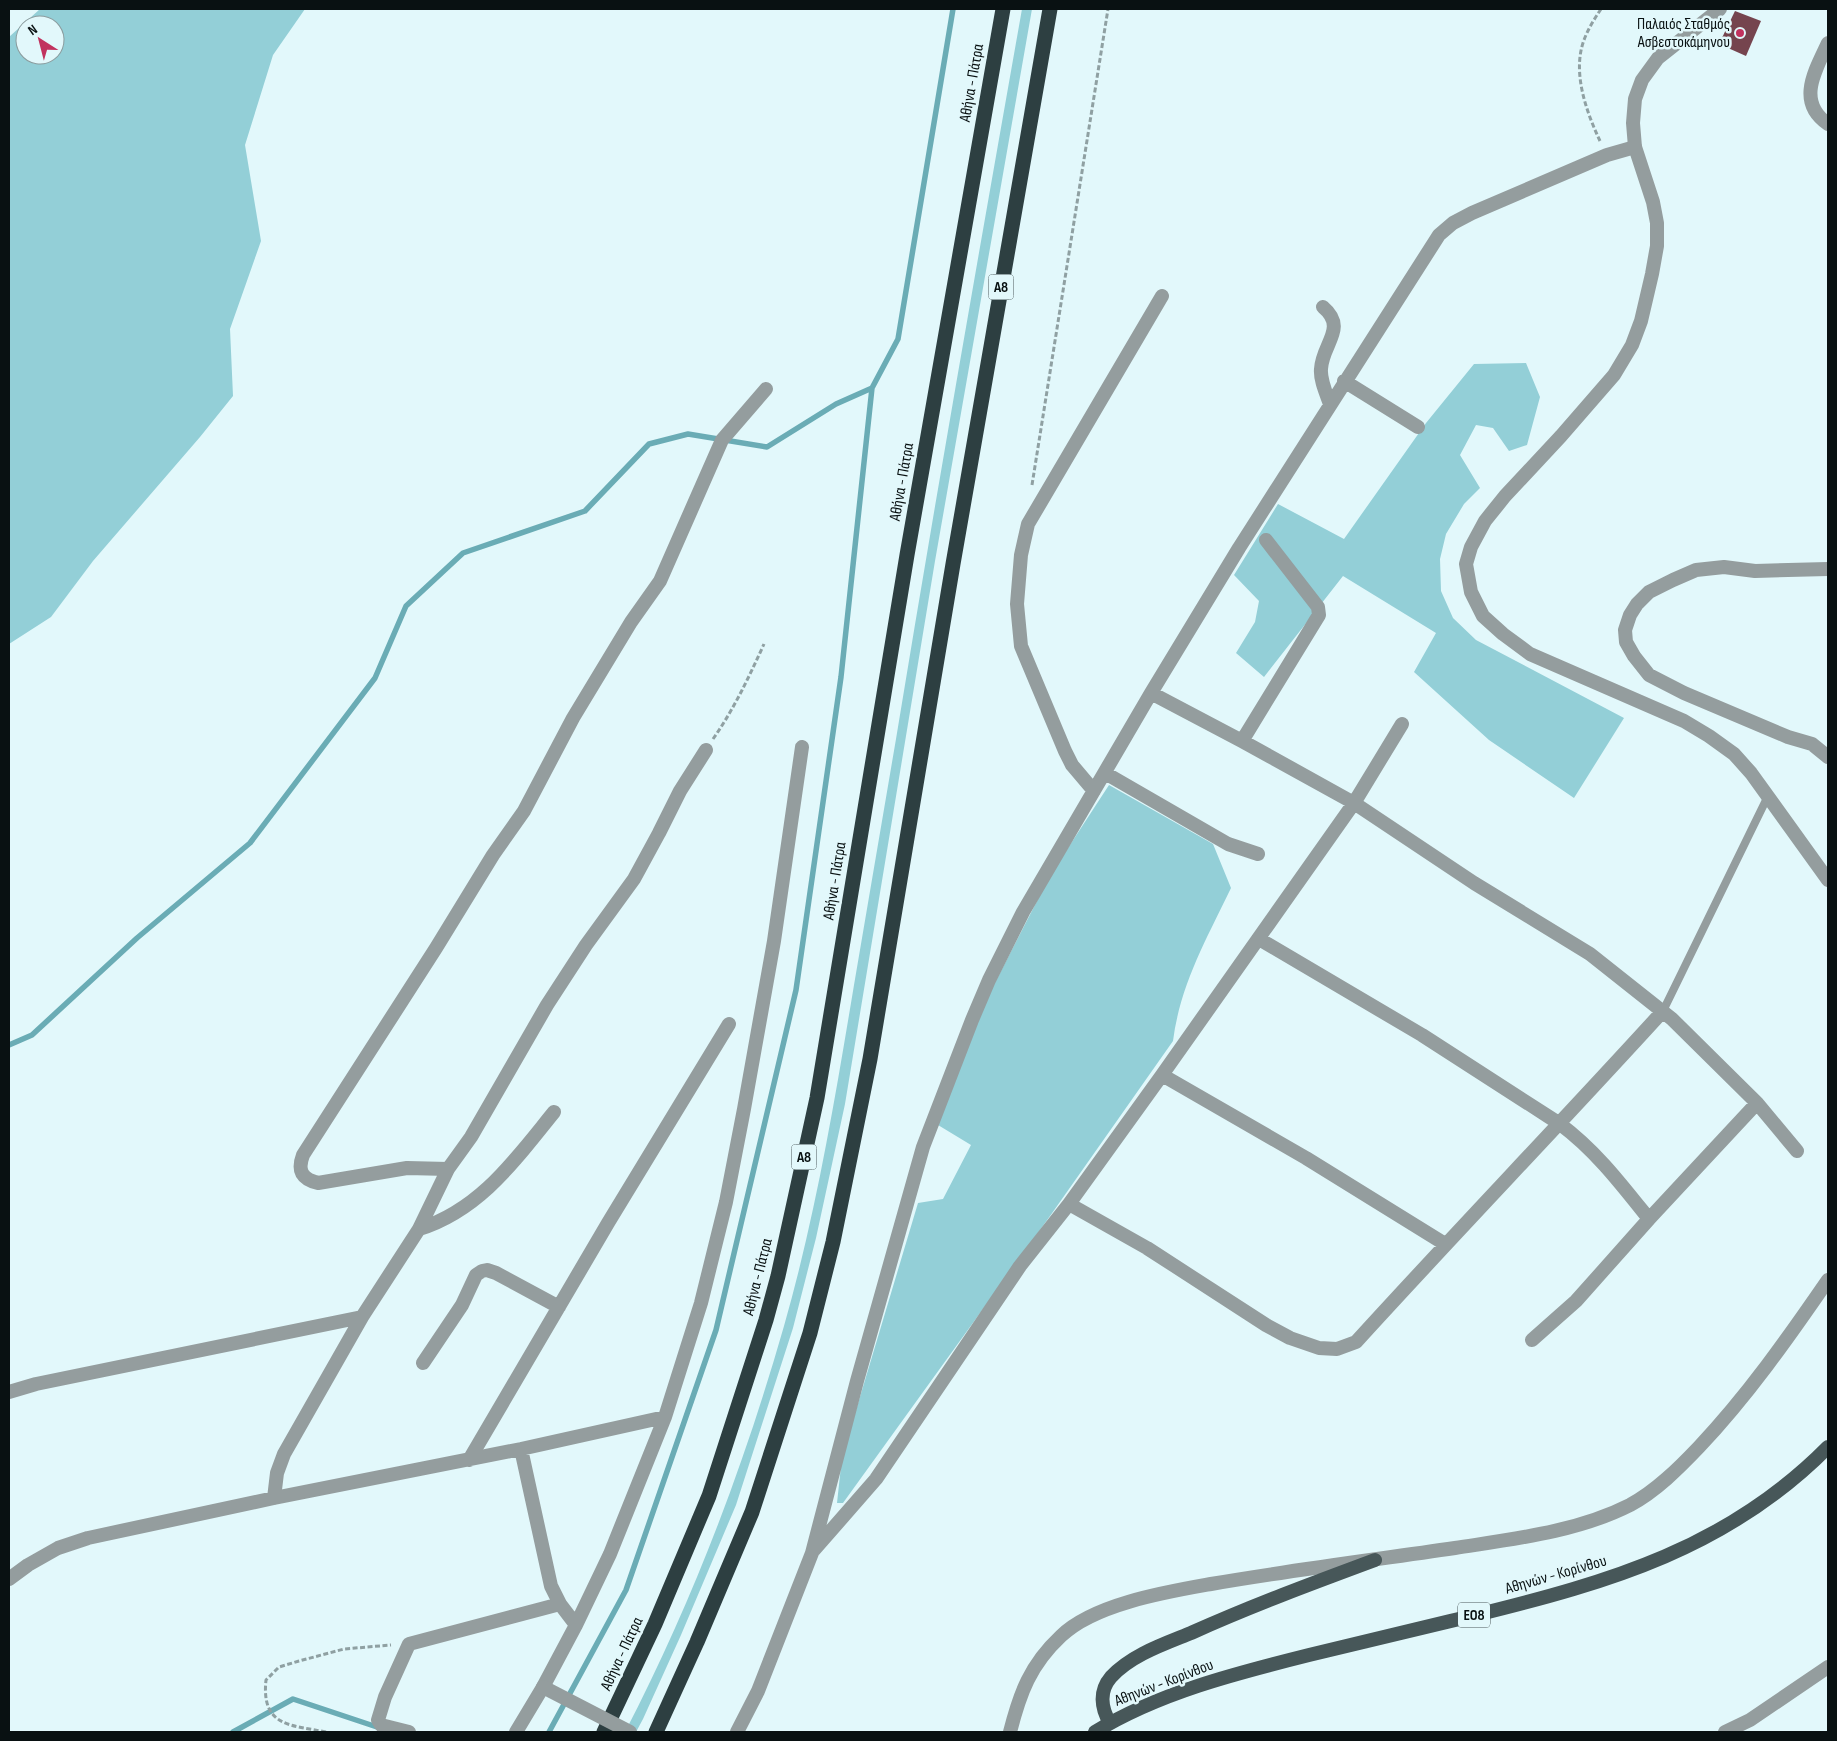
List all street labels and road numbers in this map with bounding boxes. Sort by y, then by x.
street label: Αθήνα - Πάτρα [956,42,988,124]
road number: Α8 [988,274,1014,300]
street label: Αθήνα - Πάτρα [886,441,918,523]
street label: Αθήνα - Πάτρα [819,840,851,922]
road number: Α8 [792,1144,816,1170]
street label: Αθήνα - Πάτρα [739,1236,777,1318]
street label: Αθηνών - Κορίνθου [1502,1551,1609,1599]
road number: ΕΟ8 [1458,1602,1490,1628]
street label: Αθήνα - Πάτρα [596,1614,647,1695]
street label: Αθηνών - Κορίνθου [1111,1655,1216,1711]

